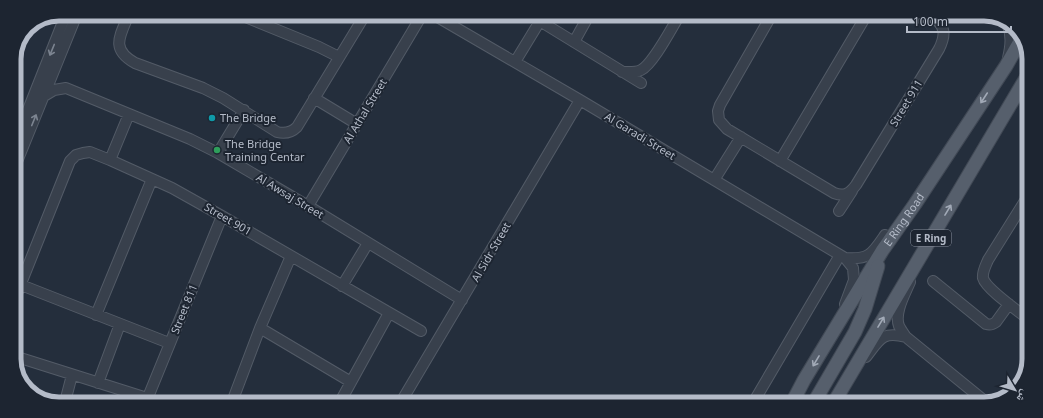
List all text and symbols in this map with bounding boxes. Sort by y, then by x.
scale bar [907,8,1011,34]
text: 100 m [913,13,948,30]
one-way arrow [47,44,55,56]
street label: Al Athal Street [339,76,390,146]
street label: Street 911 [886,76,926,129]
one-way arrow [980,92,988,104]
street label: Al Garadi Street [602,108,679,163]
place label: The Bridge [220,110,276,125]
marker: The Bridge [207,113,217,123]
one-way arrow [31,115,38,127]
place label: The Bridge Training Centar [225,136,305,164]
marker: The Bridge Training Centar [212,145,222,155]
street label: Al Awsaj Street [254,170,327,222]
street label: E Ring Road [880,190,927,249]
street label: Street 901 [202,199,255,238]
one-way arrow [944,204,952,216]
street label: Al Sidr Street [467,219,514,284]
road number: E Ring [911,230,951,246]
street label: Street 811 [167,282,200,336]
one-way arrow [878,316,886,328]
one-way arrow [812,355,820,366]
north arrow [995,370,1035,410]
text: ش [1013,387,1033,406]

